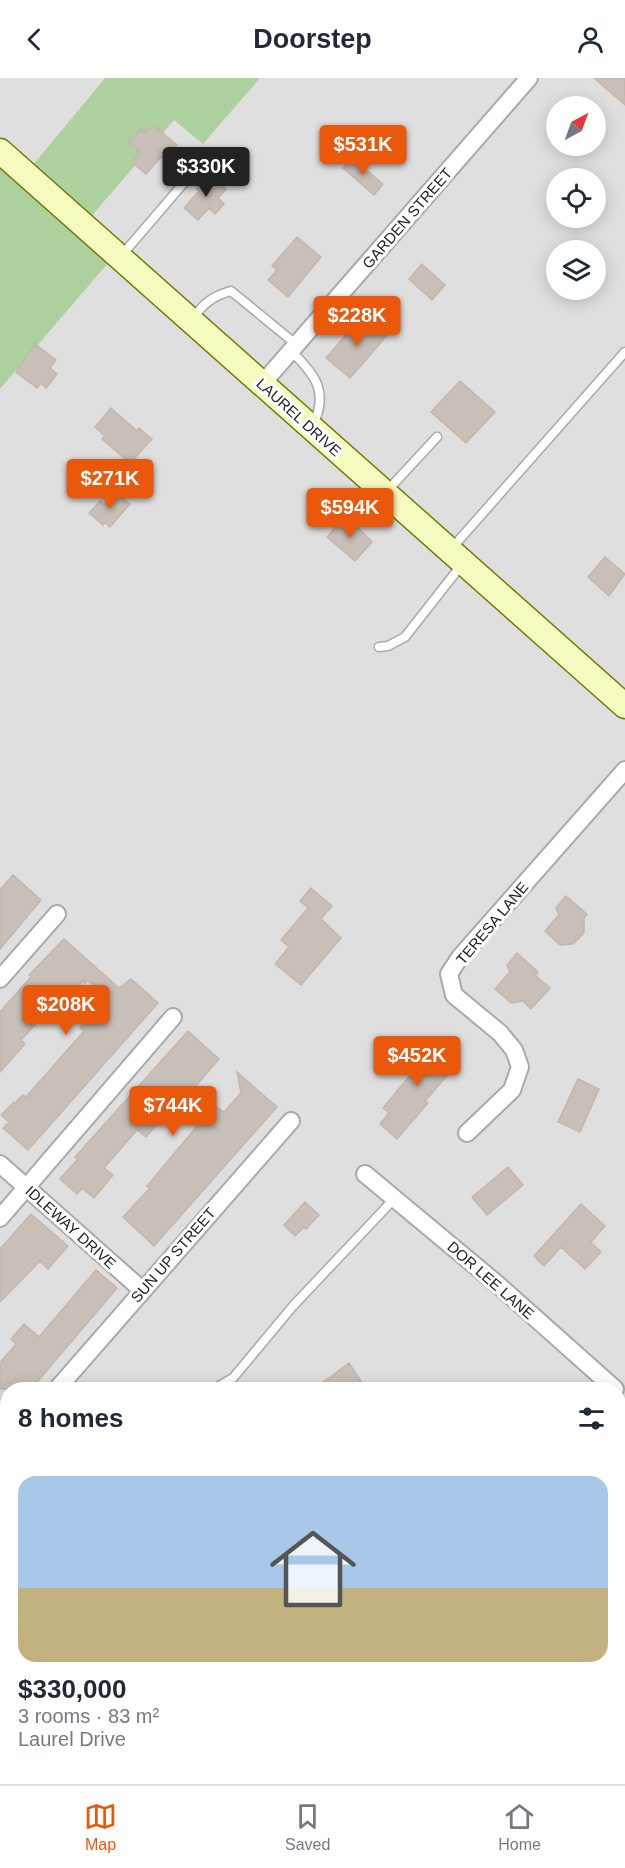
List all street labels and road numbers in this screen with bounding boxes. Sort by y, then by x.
street label: GARDEN STREET [359,164,455,272]
street label: LAUREL DRIVE [253,375,345,459]
street label: TERESA LANE [453,878,531,968]
street label: IDLEWAY DRIVE [22,1182,120,1272]
street label: SUN UP STREET [127,1204,219,1306]
street label: DOR LEE LANE [444,1238,538,1322]

